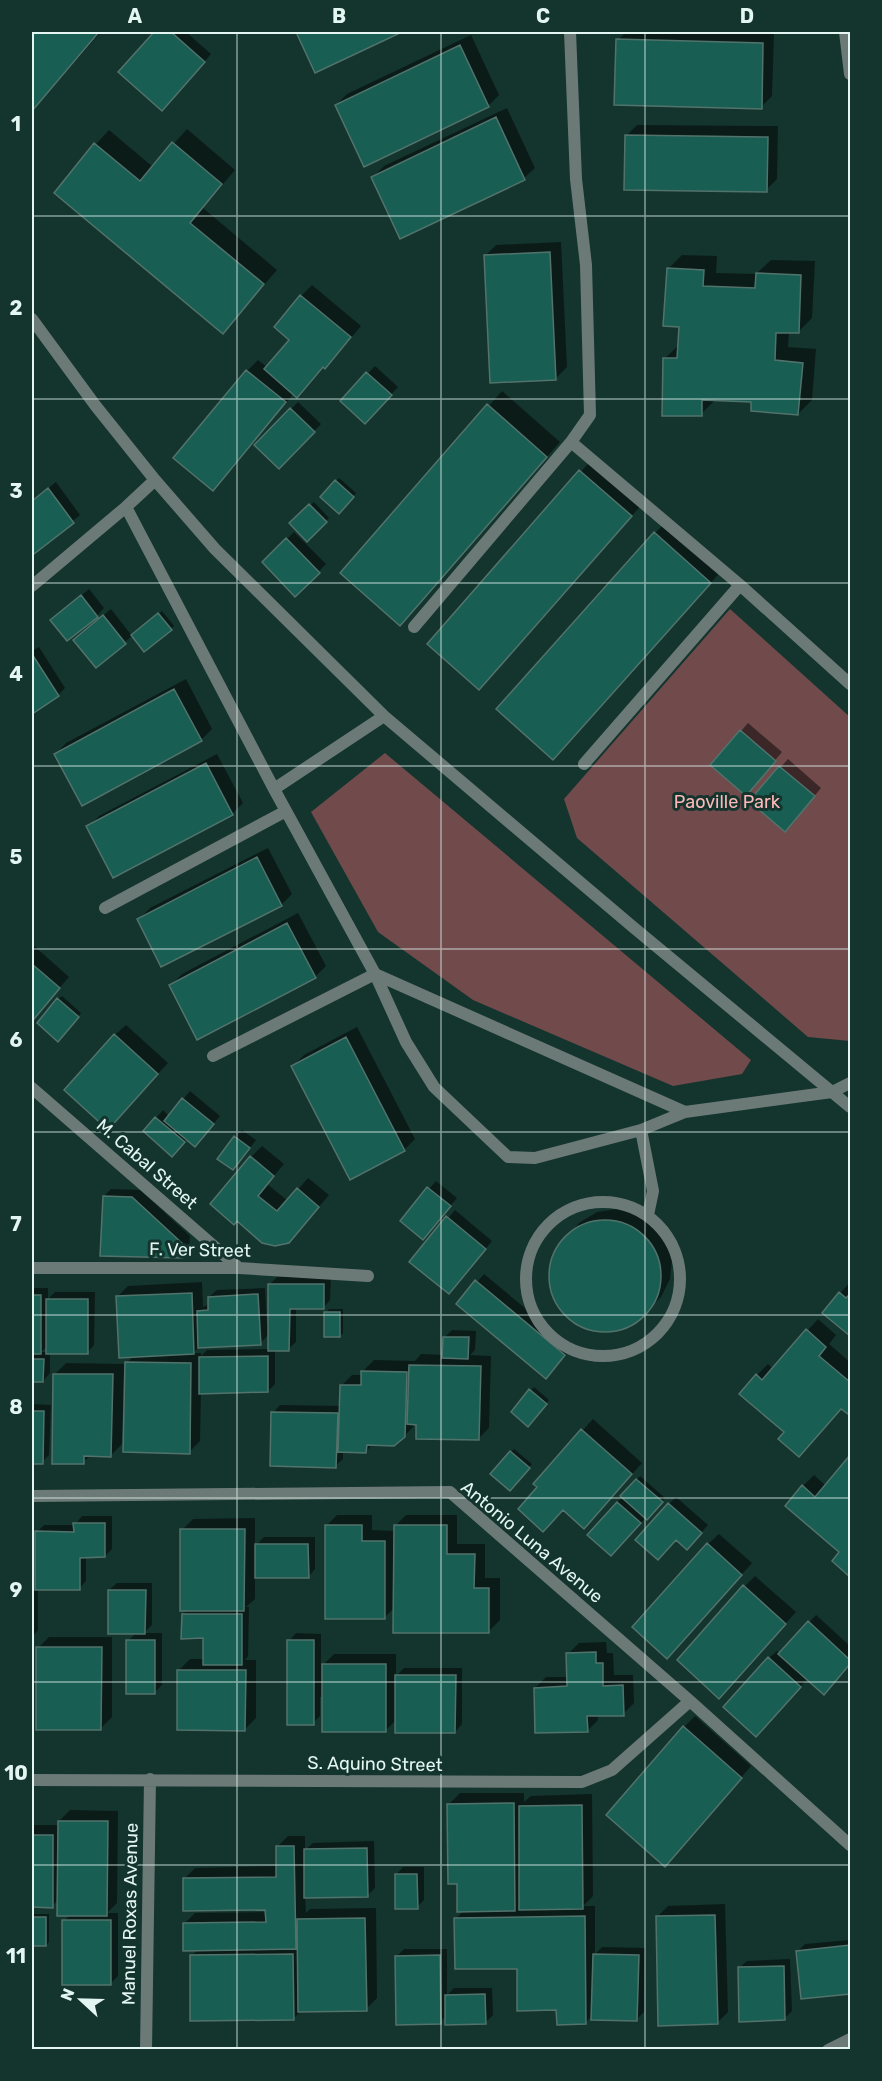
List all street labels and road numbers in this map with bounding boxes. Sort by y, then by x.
street label: M. Cabal Street [92,1114,202,1214]
street label: F. Ver Street [149,1238,251,1262]
street label: Antonio Luna Avenue [456,1476,608,1608]
street label: S. Aquino Street [307,1752,443,1776]
street label: Manuel Roxas Avenue [117,1823,143,2005]

